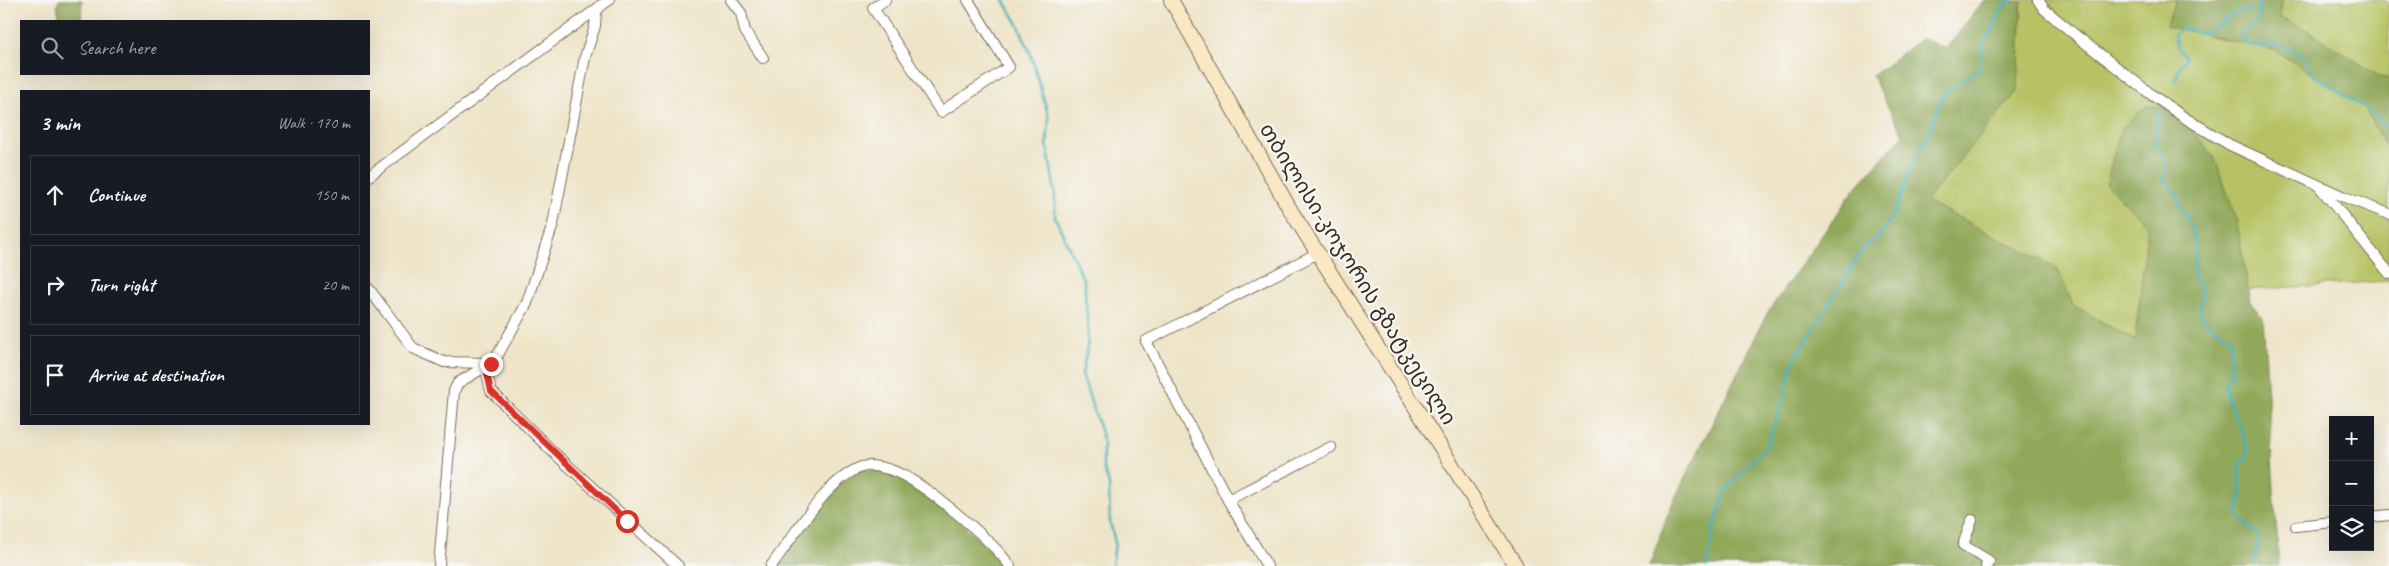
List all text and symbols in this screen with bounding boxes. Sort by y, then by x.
search box [20,20,370,75]
icon: search [38,34,66,62]
text: Search here [78,36,155,60]
text: 3 min [40,110,80,136]
text: Walk · 170 m [278,113,350,133]
street label: თბილისი-კოჯორის გზატკეცილი [1254,118,1462,430]
icon: ahead [41,181,69,209]
text: Continue [88,183,145,207]
text: 150 m [315,185,349,205]
icon: right [41,271,69,299]
text: Turn right [88,273,155,297]
text: 20 m [322,275,349,295]
route end [480,353,503,376]
icon: arrive [41,361,69,389]
text: Arrive at destination [88,363,224,387]
map controls [2329,416,2374,551]
button: + [2329,416,2374,461]
button: − [2329,461,2374,506]
button: layers [2329,506,2374,551]
route start [616,510,639,533]

